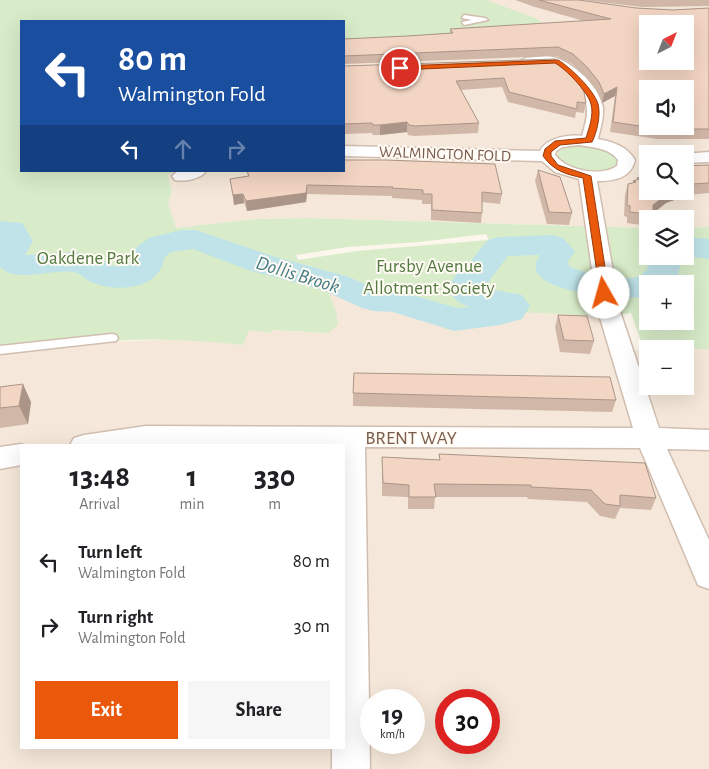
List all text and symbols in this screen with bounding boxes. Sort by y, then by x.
north arrow [639,15,694,70]
map controls [639,15,694,395]
icon: left [35,40,100,105]
text: 80 m [118,42,187,77]
pin [379,47,421,89]
icon: arrive [386,54,414,82]
button: sound [639,80,694,135]
text: Walmington Fold [118,83,266,105]
icon: left [116,135,144,163]
icon: ahead [169,135,197,163]
icon: right [222,135,250,163]
street label: WALMINGTON FOLD [379,144,511,164]
button: search [639,145,694,200]
button: layers [639,210,694,265]
park label: Oakdene Park [37,249,139,268]
water label: Dollis Brook [254,253,342,297]
park label: Fursby Avenue Allotment Society [363,257,495,298]
position arrow [577,266,629,318]
button: + [639,275,694,330]
button: − [639,340,694,395]
street label: BRENT WAY [365,429,457,448]
text: 13:48 [70,462,130,492]
text: 1 [187,462,197,492]
text: 330 [254,462,295,492]
text: Arrival [79,496,120,512]
text: min [180,496,204,512]
text: m [268,496,281,512]
text: Turn left [78,543,142,562]
icon: left [35,548,63,576]
text: 80 m [293,552,330,571]
text: Walmington Fold [78,565,185,581]
text: Turn right [78,608,153,627]
icon: right [35,613,63,641]
text: 30 m [294,617,330,636]
text: Walmington Fold [78,630,185,646]
button: Exit [35,681,178,739]
button: Share [188,681,330,739]
speed limit sign: 30 [435,689,500,754]
text: 19 [382,703,403,728]
text: km/h [380,728,405,740]

